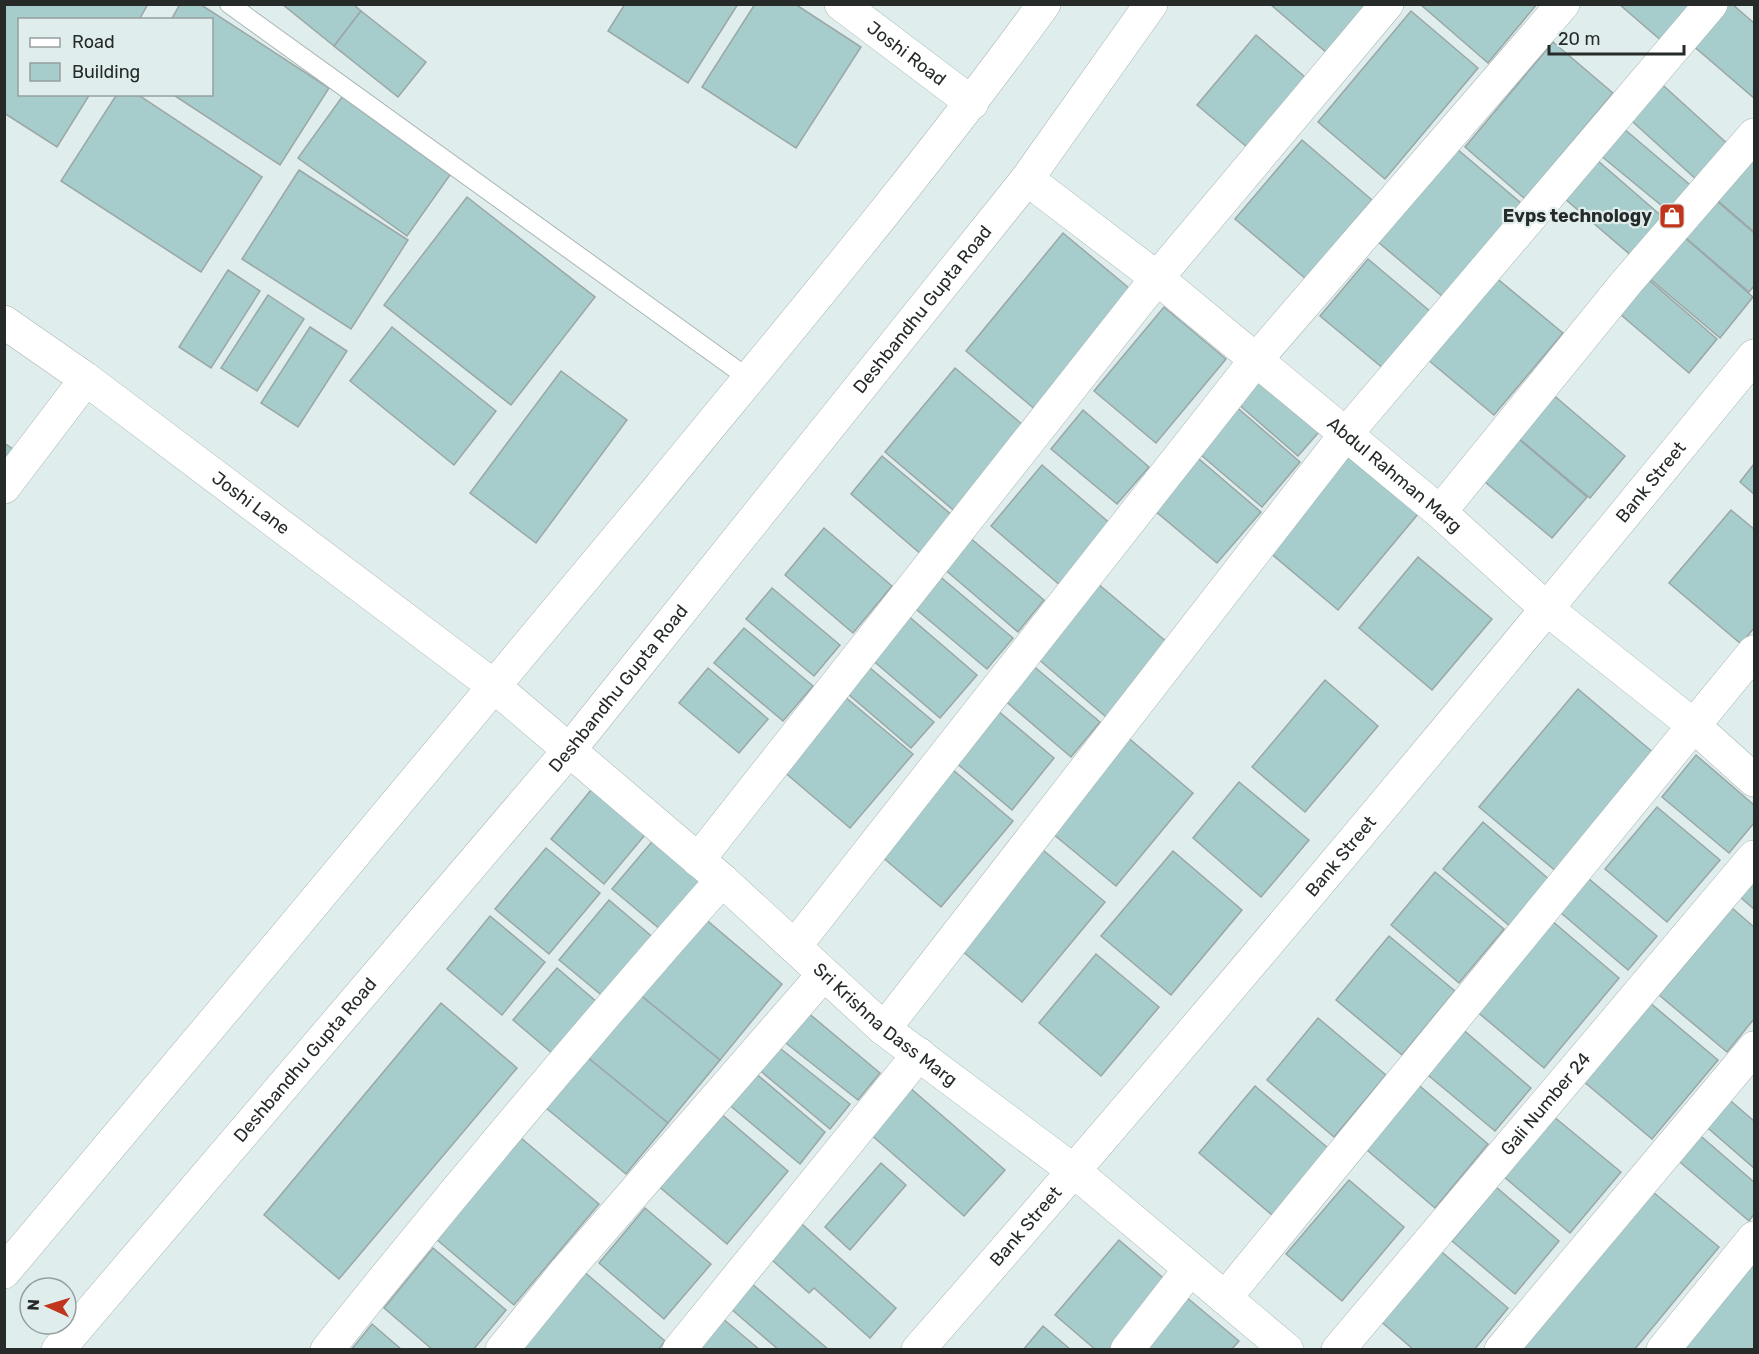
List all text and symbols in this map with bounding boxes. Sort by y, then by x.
street label: Joshi Road [863,17,950,90]
legend [18,18,213,96]
scale bar [1549,18,1684,56]
text: 20 m [1558,28,1600,50]
text: Road [72,31,115,53]
text: Building [72,61,140,83]
shop icon: Evps technology [1657,201,1687,231]
place label: Evps technology [1503,205,1652,227]
street label: Deshbandhu Gupta Road [849,221,996,398]
street label: Abdul Rahman Marg [1323,412,1466,537]
street label: Bank Street [1611,437,1691,527]
street label: Joshi Lane [207,467,294,539]
street label: Deshbandhu Gupta Road [544,600,693,777]
street label: Bank Street [1301,812,1381,901]
street label: Sri Krishna Dass Marg [808,958,962,1091]
street label: Deshbandhu Gupta Road [229,973,381,1147]
street label: Gali Number 24 [1496,1048,1595,1160]
street label: Bank Street [985,1182,1066,1271]
north arrow [18,1276,78,1336]
text: N [24,1299,43,1311]

